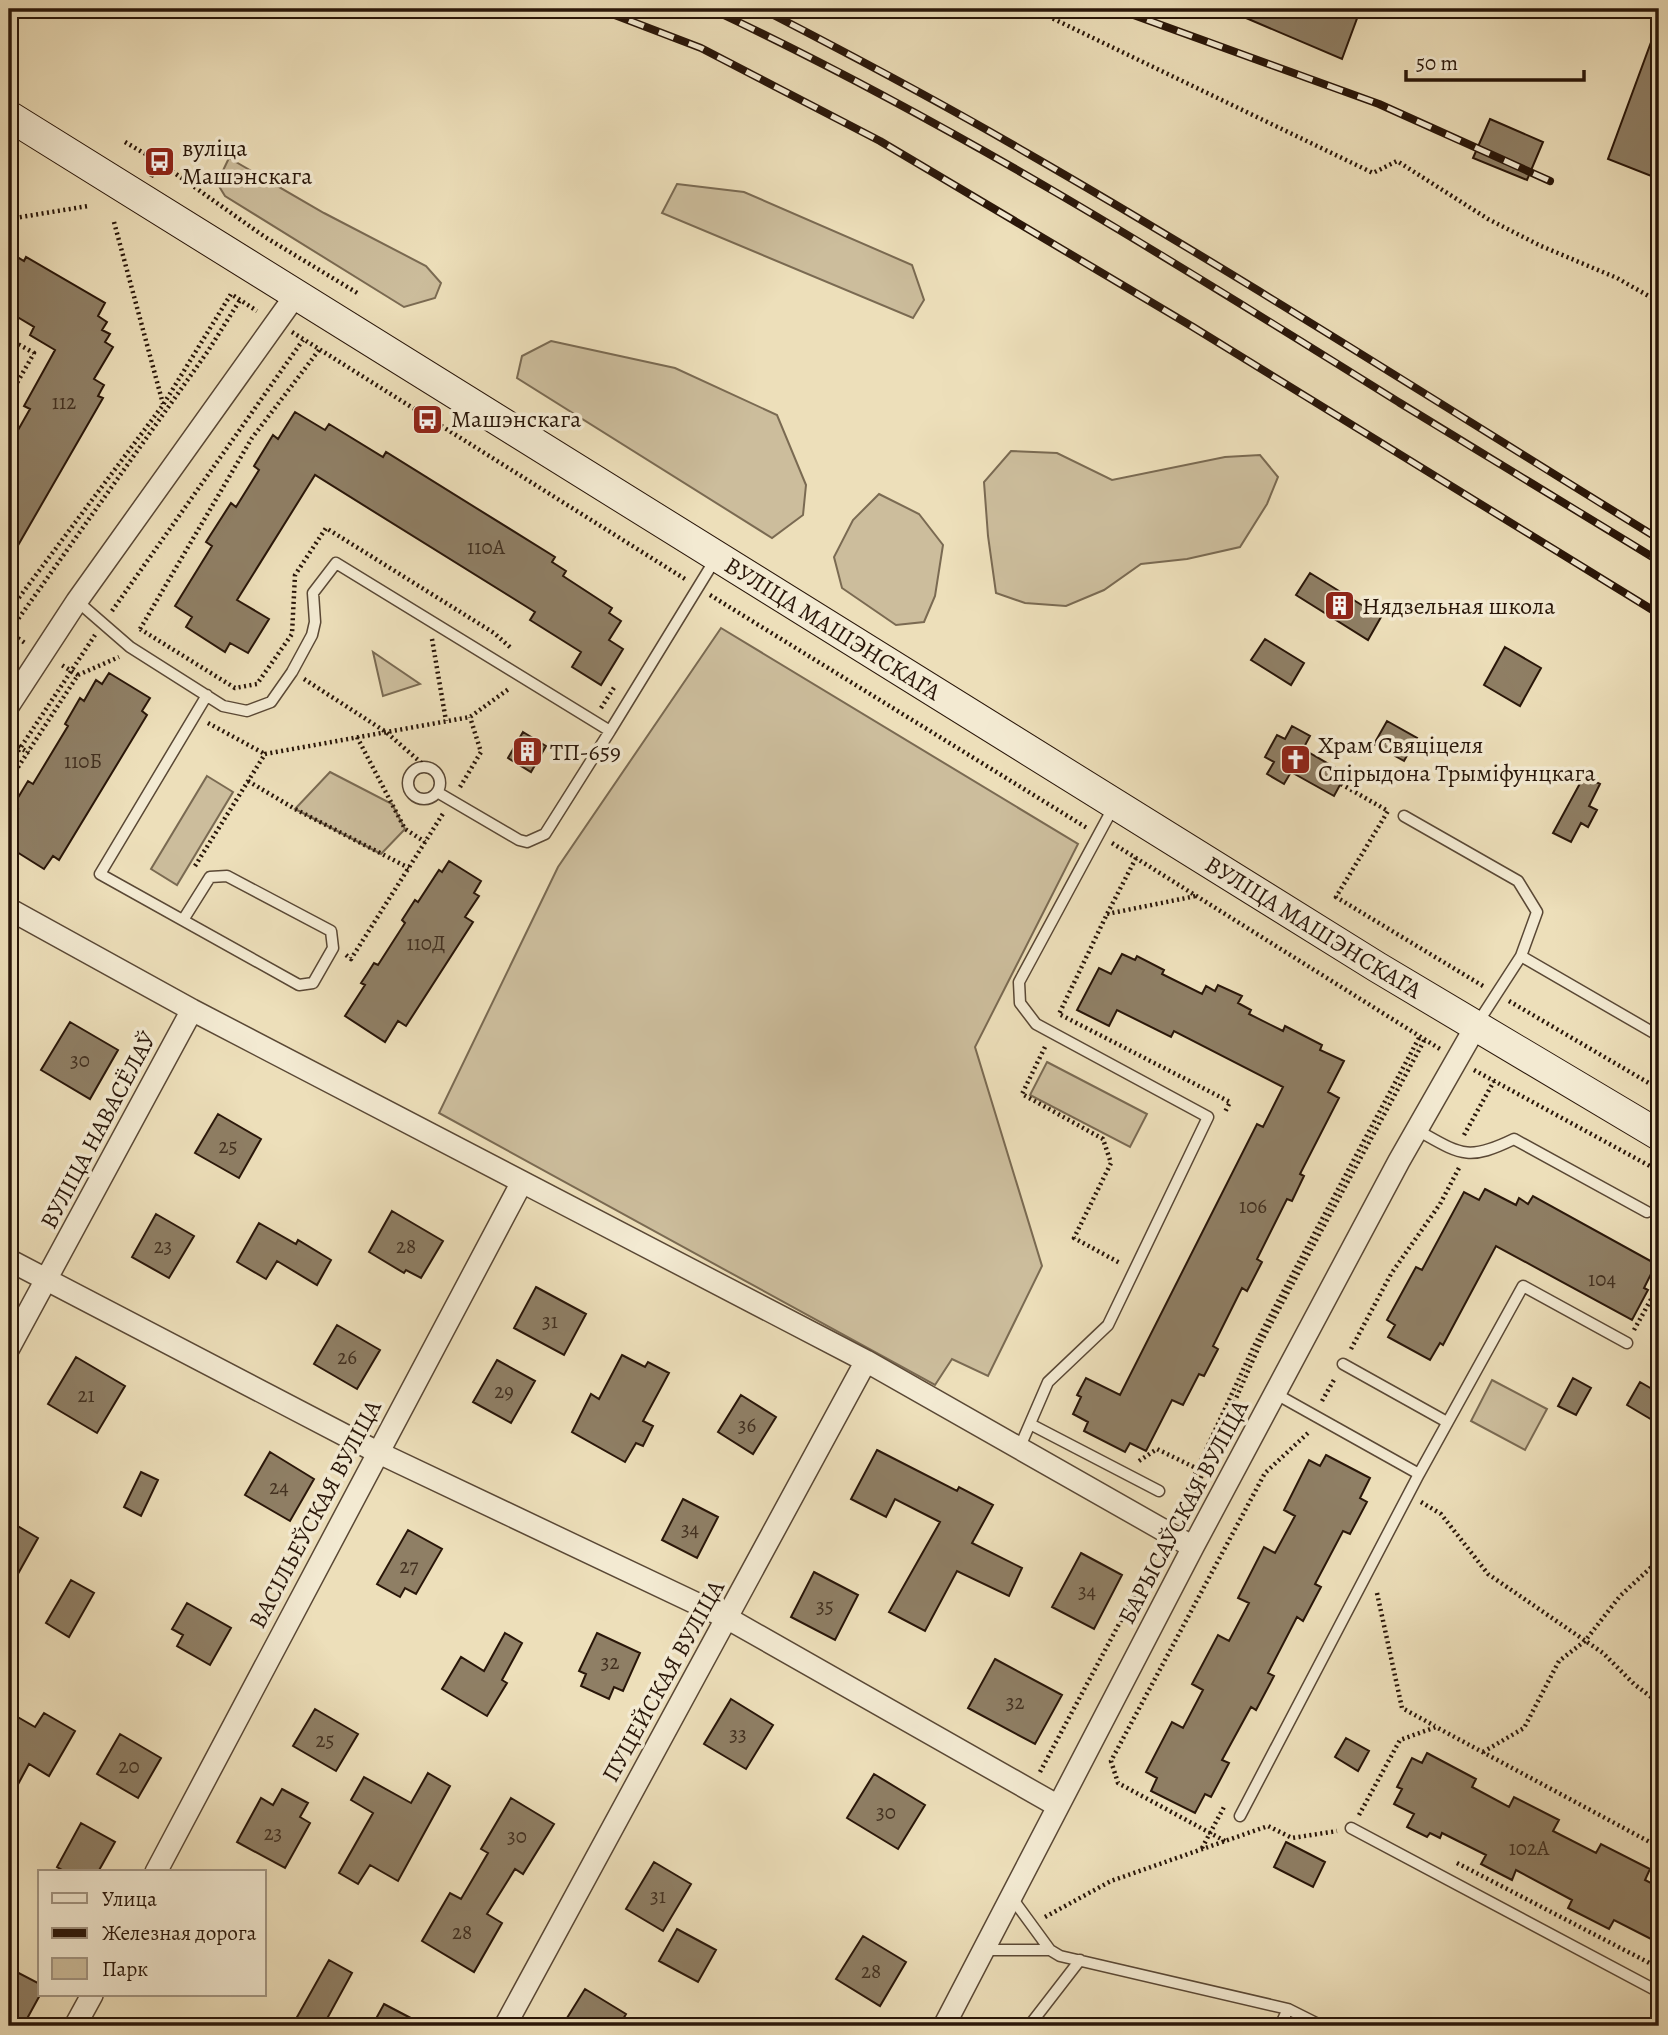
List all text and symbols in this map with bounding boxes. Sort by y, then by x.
scale bar [1406,38,1584,82]
text: 50 m [1416,49,1458,77]
place label: вуліца Машэнскага [182,132,312,192]
bus stop icon: вуліца Машэнскага [142,145,176,179]
house number: 112 [52,388,76,416]
bus stop icon: Машэнскага [411,402,445,436]
place label: Машэнскага [451,403,581,435]
house number: 110А [467,533,506,561]
street label: ВУЛІЦА МАШЭНСКАГА [719,549,948,708]
building icon: Нядзельная школа [1322,589,1356,623]
place label: Нядзельная школа [1362,590,1555,622]
place label: Храм Свяціцеля Спірыдона Трыміфунцкага [1318,729,1596,789]
building icon: ТП-659 [510,735,544,769]
place label: ТП-659 [550,736,621,768]
church icon: Храм Свяціцеля Спірыдона Трыміфунцкага [1278,742,1312,776]
house number: 110Б [64,747,102,775]
street label: ВУЛІЦА МАШЭНСКАГА [1199,848,1428,1006]
house number: 110Д [407,929,445,957]
street label: ВУЛІЦА НАВАСЁЛАЎ [32,1026,164,1234]
house number: 30 [70,1046,90,1074]
house number: 25 [218,1132,238,1160]
house number: 106 [1239,1192,1267,1220]
house number: 23 [154,1232,172,1260]
house number: 28 [396,1232,416,1260]
house number: 104 [1588,1265,1616,1293]
house number: 31 [542,1307,558,1335]
house number: 26 [337,1343,357,1371]
house number: 29 [494,1377,514,1405]
house number: 21 [77,1381,95,1409]
street label: ВАСІЛЬЕЎСКАЯ ВУЛІЦА [241,1393,389,1634]
street label: БАРЫСАЎСКАЯ ВУЛІЦА [1110,1394,1256,1630]
house number: 36 [738,1411,757,1439]
house number: 24 [269,1473,289,1501]
house number: 34 [681,1515,699,1543]
house number: 27 [400,1552,419,1580]
street label: ПУЦЕЙСКАЯ ВУЛІЦА [594,1573,732,1788]
house number: 34 [1078,1577,1096,1605]
house number: 35 [816,1592,834,1620]
house number: 32 [601,1648,619,1676]
house number: 32 [1006,1688,1024,1716]
house number: 33 [729,1720,747,1748]
house number: 25 [315,1726,335,1754]
house number: 20 [118,1752,140,1780]
house number: 30 [876,1798,896,1826]
house number: 23 [264,1819,282,1847]
house number: 30 [507,1822,527,1850]
house number: 102А [1509,1834,1550,1862]
legend [38,1870,266,1996]
house number: 31 [650,1882,666,1910]
text: Улица [102,1885,157,1913]
house number: 28 [452,1918,472,1946]
text: Железная дорога [102,1919,257,1947]
text: Парк [102,1955,148,1983]
house number: 28 [861,1957,881,1985]

